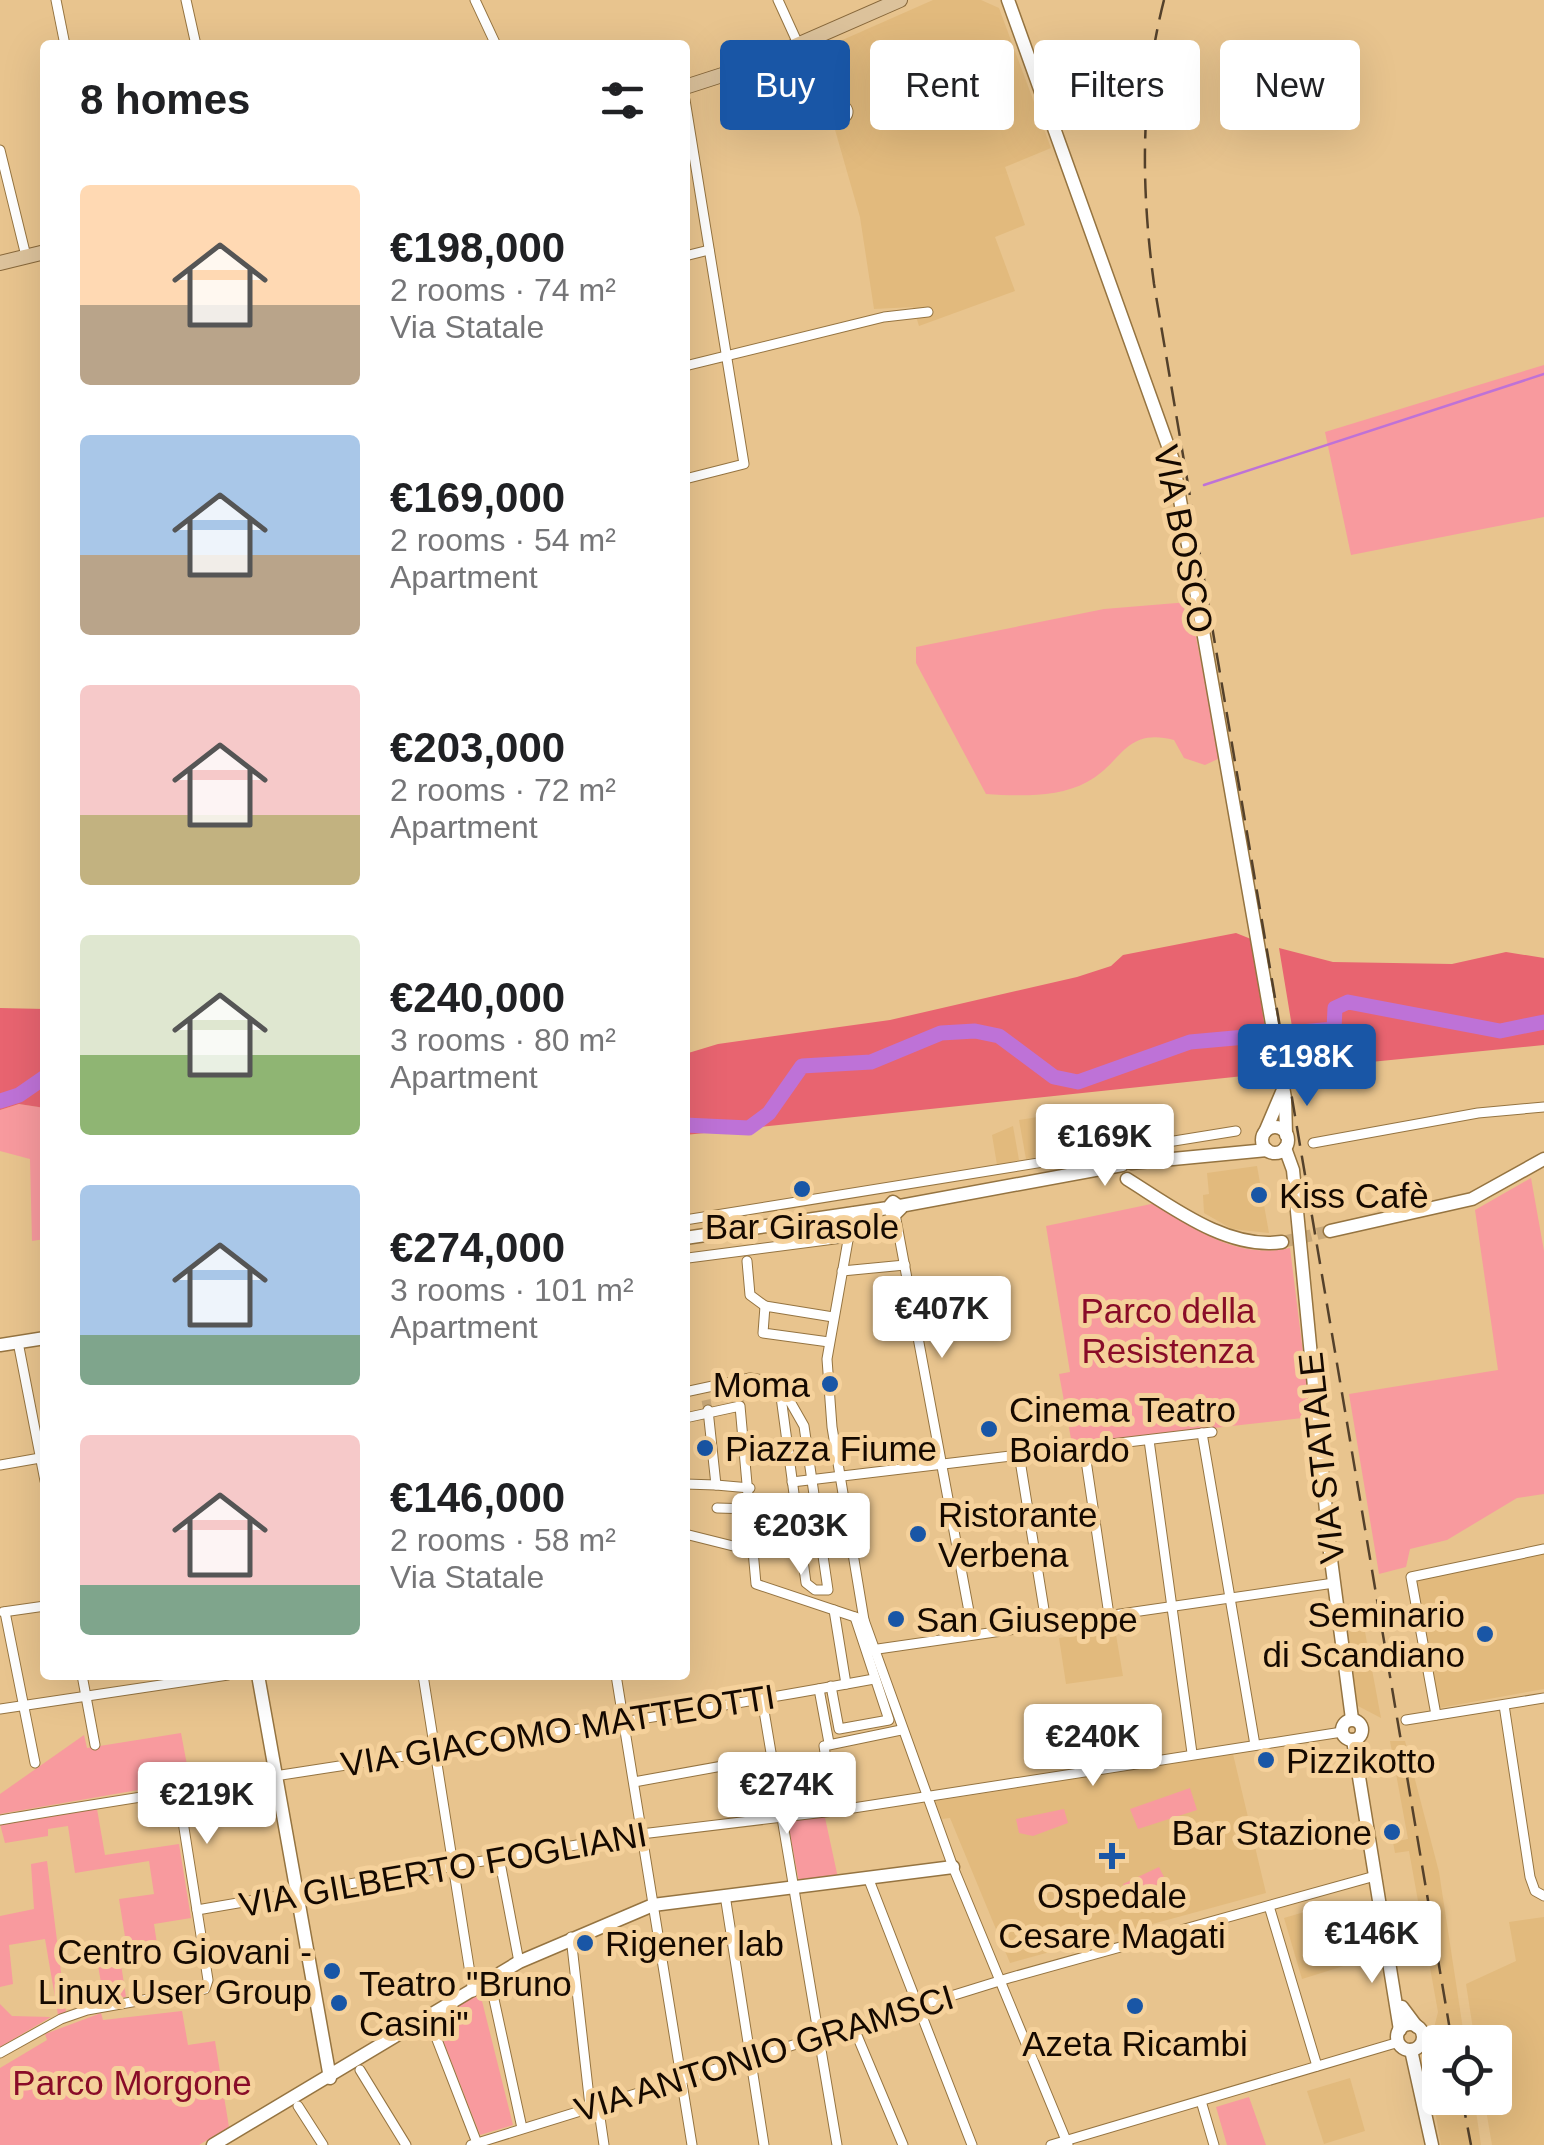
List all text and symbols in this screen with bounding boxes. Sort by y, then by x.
chip: Buy [720,40,850,130]
chip: Rent [870,40,1014,130]
chip: Filters [1034,40,1200,130]
chip: New [1220,40,1360,130]
icon: filters [595,73,650,128]
text: 8 homes [80,76,250,123]
text: €198,000 [390,224,565,271]
icon: home [160,225,280,345]
text: 2 rooms · 74 m² [390,272,616,308]
text: Via Statale [390,309,544,345]
street label: VIA BOSCO [1147,442,1221,636]
text: €169,000 [390,474,565,521]
icon: home [160,475,280,595]
text: 2 rooms · 54 m² [390,522,616,558]
text: Apartment [390,559,538,595]
text: €203,000 [390,724,565,771]
icon: home [160,725,280,845]
text: 2 rooms · 72 m² [390,772,616,808]
text: Apartment [390,809,538,845]
text: €240,000 [390,974,565,1021]
icon: home [160,975,280,1095]
text: 3 rooms · 80 m² [390,1022,616,1058]
pin: €198K [1237,1024,1377,1109]
text: €198K [1260,1038,1354,1074]
text: Apartment [390,1059,538,1095]
pin: €169K [1035,1104,1175,1189]
text: €169K [1058,1118,1152,1154]
place label: Kiss Cafè [1279,1176,1429,1215]
marker: Bar Girasole [791,1178,813,1200]
marker: Kiss Cafè [1248,1184,1270,1206]
place label: Bar Girasole [705,1207,899,1246]
text: €274,000 [390,1224,565,1271]
icon: home [160,1225,280,1345]
text: 3 rooms · 101 m² [390,1272,634,1308]
pin: €407K [872,1276,1012,1361]
text: €407K [895,1290,989,1326]
park label: Parco della Resistenza [1080,1291,1256,1370]
text: Apartment [390,1309,538,1345]
street label: VIA STATALE [1291,1351,1351,1565]
place label: Moma [713,1365,811,1404]
marker: Moma [819,1373,841,1395]
place label: Cinema Teatro Boiardo [1009,1390,1236,1469]
marker: Cinema Teatro Boiardo [978,1418,1000,1440]
place label: Piazza Fiume [725,1429,937,1468]
marker: Piazza Fiume [694,1437,716,1459]
text: €146,000 [390,1474,565,1521]
icon: home [160,1475,280,1595]
pin: €203K [731,1493,871,1578]
place label: Ristorante Verbena [938,1495,1098,1574]
text: €203K [754,1507,848,1543]
text: 2 rooms · 58 m² [390,1522,616,1558]
marker: Ristorante Verbena [907,1523,929,1545]
text: Via Statale [390,1559,544,1595]
place label: Seminario di Scandiano [1263,1595,1465,1674]
place label: San Giuseppe [916,1600,1138,1639]
marker: San Giuseppe [885,1608,907,1630]
marker: Seminario di Scandiano [1474,1623,1496,1645]
street label: VIA GIACOMO MATTEOTTI [338,1676,778,1784]
pin: €240K [1023,1704,1163,1789]
text: €240K [1046,1718,1140,1754]
place label: Pizzikotto [1286,1741,1436,1780]
marker: Pizzikotto [1255,1749,1277,1771]
pin: €274K [717,1752,857,1837]
pin: €219K [137,1762,277,1847]
text: €274K [740,1766,834,1802]
text: €219K [160,1776,254,1812]
place label: Bar Stazione [1172,1813,1372,1852]
street label: VIA GILBERTO FOGLIANI [236,1814,650,1924]
marker: Bar Stazione [1381,1821,1403,1843]
marker: Ospedale Cesare Magati [1099,1843,1125,1869]
place label: Ospedale Cesare Magati [998,1876,1226,1955]
pin: €146K [1302,1901,1442,1986]
text: €146K [1325,1915,1419,1951]
place label: Rigener lab [605,1924,784,1963]
place label: Centro Giovani - Linux User Group [38,1932,312,2011]
marker: Rigener lab [574,1932,596,1954]
marker: Centro Giovani - Linux User Group [321,1960,343,1982]
place label: Teatro "Bruno Casini" [359,1964,572,2043]
street label: VIA ANTONIO GRAMSCI [570,1977,958,2129]
marker: Teatro "Bruno Casini" [328,1992,350,2014]
marker: Azeta Ricambi [1124,1995,1146,2017]
place label: Azeta Ricambi [1022,2024,1248,2063]
map controls [1422,2025,1512,2115]
button: locate [1422,2025,1512,2115]
park label: Parco Morgone [12,2063,252,2102]

